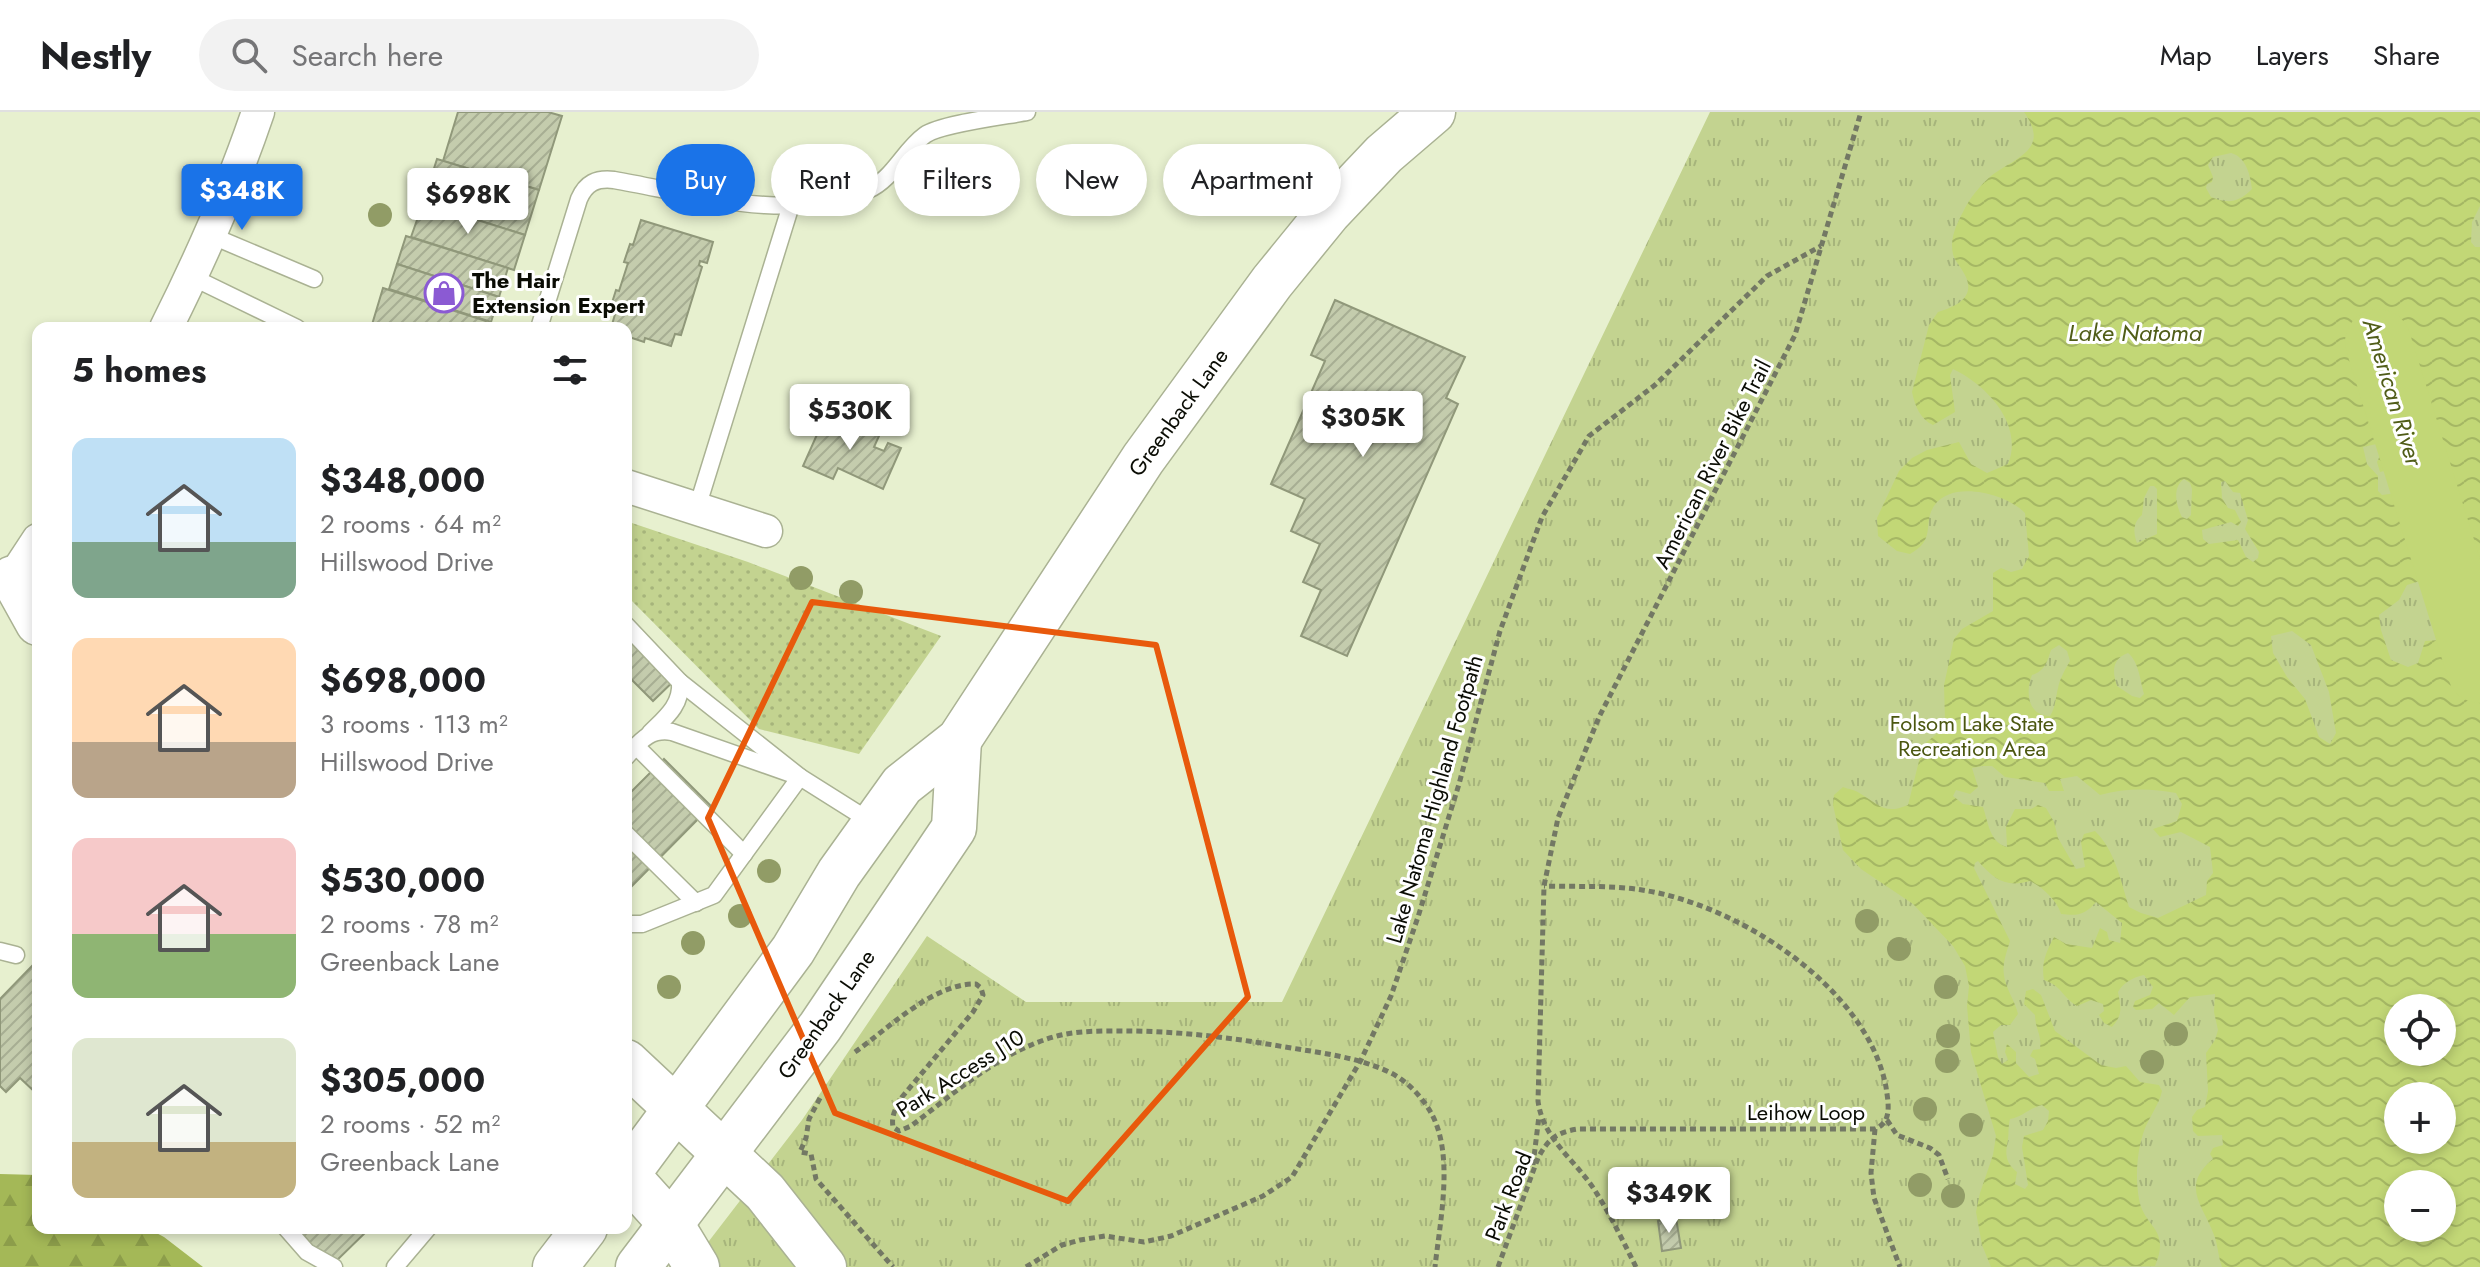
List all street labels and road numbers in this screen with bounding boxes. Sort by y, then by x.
street label: Greenback Lane [1120,341,1236,483]
street label: American River Bike Trail [1645,354,1779,574]
street label: Lake Natoma Highland Footpath [1377,651,1491,947]
street label: Greenback Lane [769,943,883,1085]
street label: Park Access J10 [890,1021,1030,1125]
street label: Leihow Loop [1747,1096,1865,1128]
street label: Park Road [1476,1147,1540,1245]

